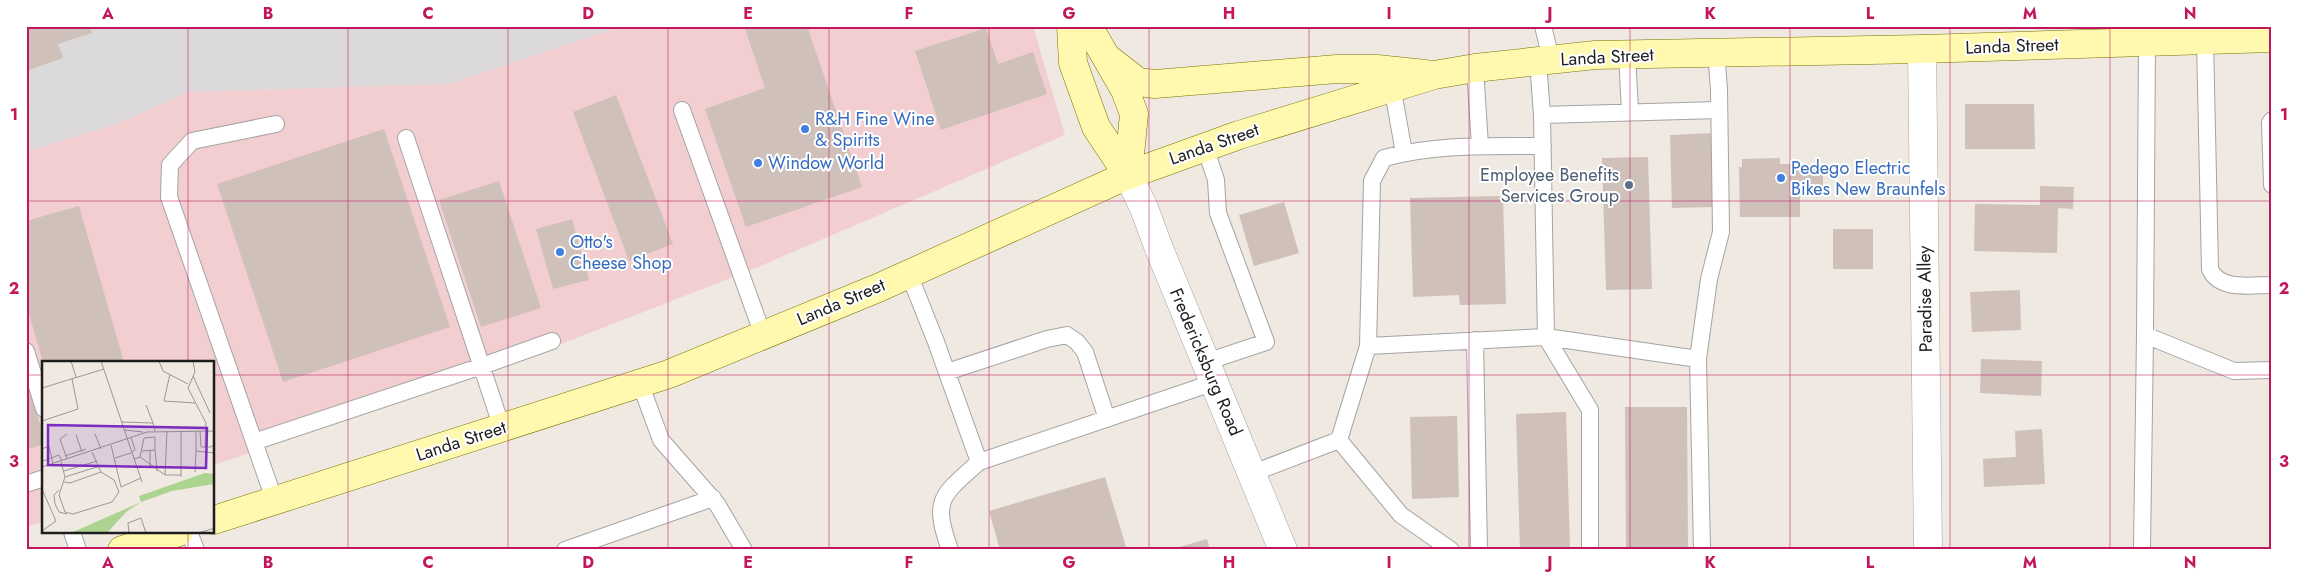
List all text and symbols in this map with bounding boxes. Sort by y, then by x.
text: A [101,2,114,25]
text: B [263,2,273,25]
text: C [422,2,434,25]
text: D [582,2,594,25]
text: E [743,2,753,25]
text: F [905,2,913,25]
text: G [1062,2,1076,25]
text: H [1223,2,1235,25]
text: I [1386,2,1392,25]
text: J [1544,2,1553,25]
text: K [1704,2,1716,25]
text: L [1866,2,1875,25]
text: M [2023,2,2037,25]
text: N [2184,2,2196,25]
street label: Landa Street [1965,31,2060,61]
street label: Landa Street [1560,42,1655,72]
text: 1 [10,103,18,126]
text: 1 [2280,103,2288,126]
place label: R&H Fine Wine & Spirits [815,106,935,153]
street label: Landa Street [1166,116,1263,172]
marker: R&H Fine Wine & Spirits [799,123,811,135]
place label: Window World [768,150,884,176]
place label: Pedego Electric Bikes New Braunfels [1791,155,1945,202]
marker: Window World [752,157,764,169]
place label: Employee Benefits Services Group [1480,162,1619,209]
marker: Pedego Electric Bikes New Braunfels [1775,172,1787,184]
marker: Employee Benefits Services Group [1623,179,1635,191]
place label: Otto's Cheese Shop [570,229,672,276]
street label: Paradise Alley [1911,245,1939,353]
marker: Otto's Cheese Shop [554,246,566,258]
street label: Landa Street [793,272,890,332]
text: 2 [9,277,19,300]
text: 2 [2279,277,2289,300]
street label: Fredericksburg Road [1163,284,1249,440]
inset map [42,361,215,534]
street label: Landa Street [413,414,510,468]
text: 3 [9,450,19,473]
text: 3 [2279,450,2289,473]
text: A [101,551,114,574]
text: B [263,551,273,574]
text: C [422,551,434,574]
text: D [582,551,594,574]
text: E [743,551,753,574]
text: F [905,551,913,574]
text: G [1062,551,1076,574]
text: H [1223,551,1235,574]
text: I [1386,551,1392,574]
text: J [1544,551,1553,574]
text: K [1704,551,1716,574]
text: L [1866,551,1875,574]
text: M [2023,551,2037,574]
text: N [2184,551,2196,574]

